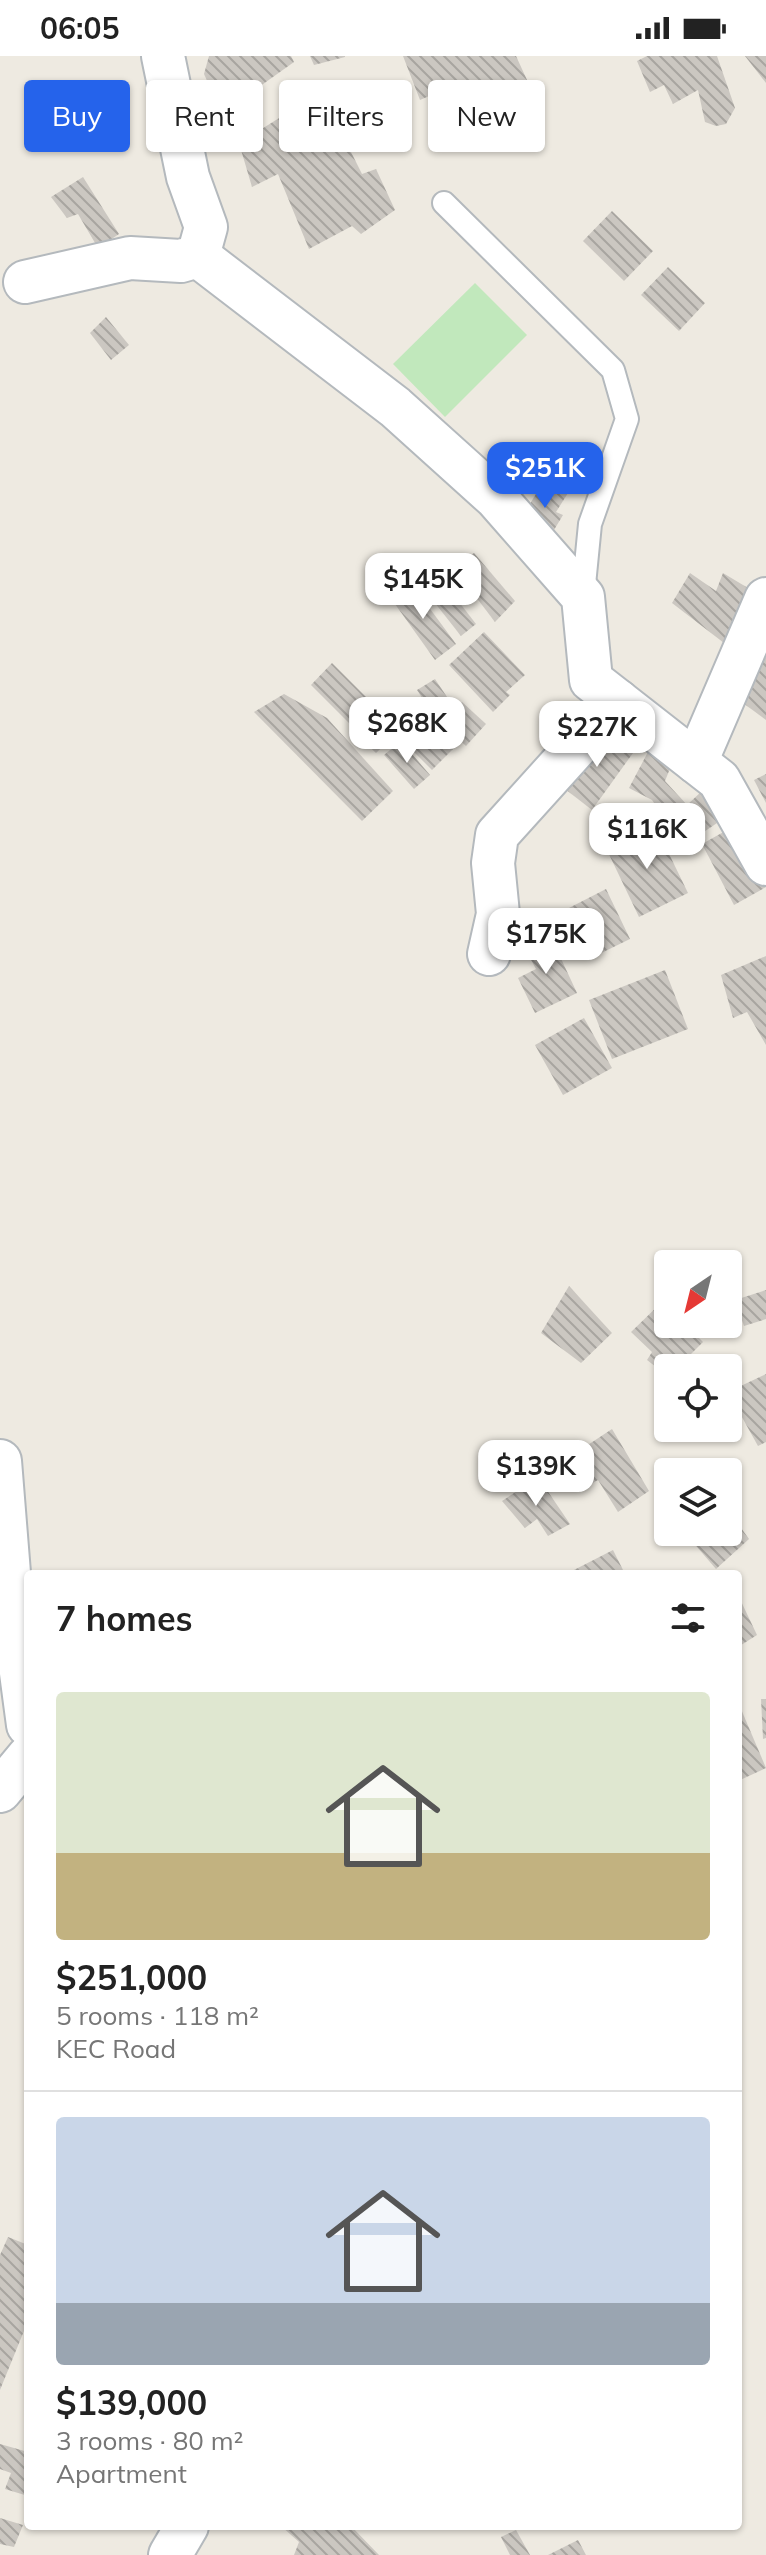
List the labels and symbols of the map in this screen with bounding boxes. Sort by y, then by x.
pin: $251K [489,442,601,510]
pin: $145K [367,553,479,621]
pin: $268K [351,697,463,765]
pin: $227K [541,701,653,769]
pin: $116K [591,803,703,871]
pin: $175K [490,908,602,976]
north arrow [654,1250,742,1338]
pin: $139K [480,1440,592,1508]

